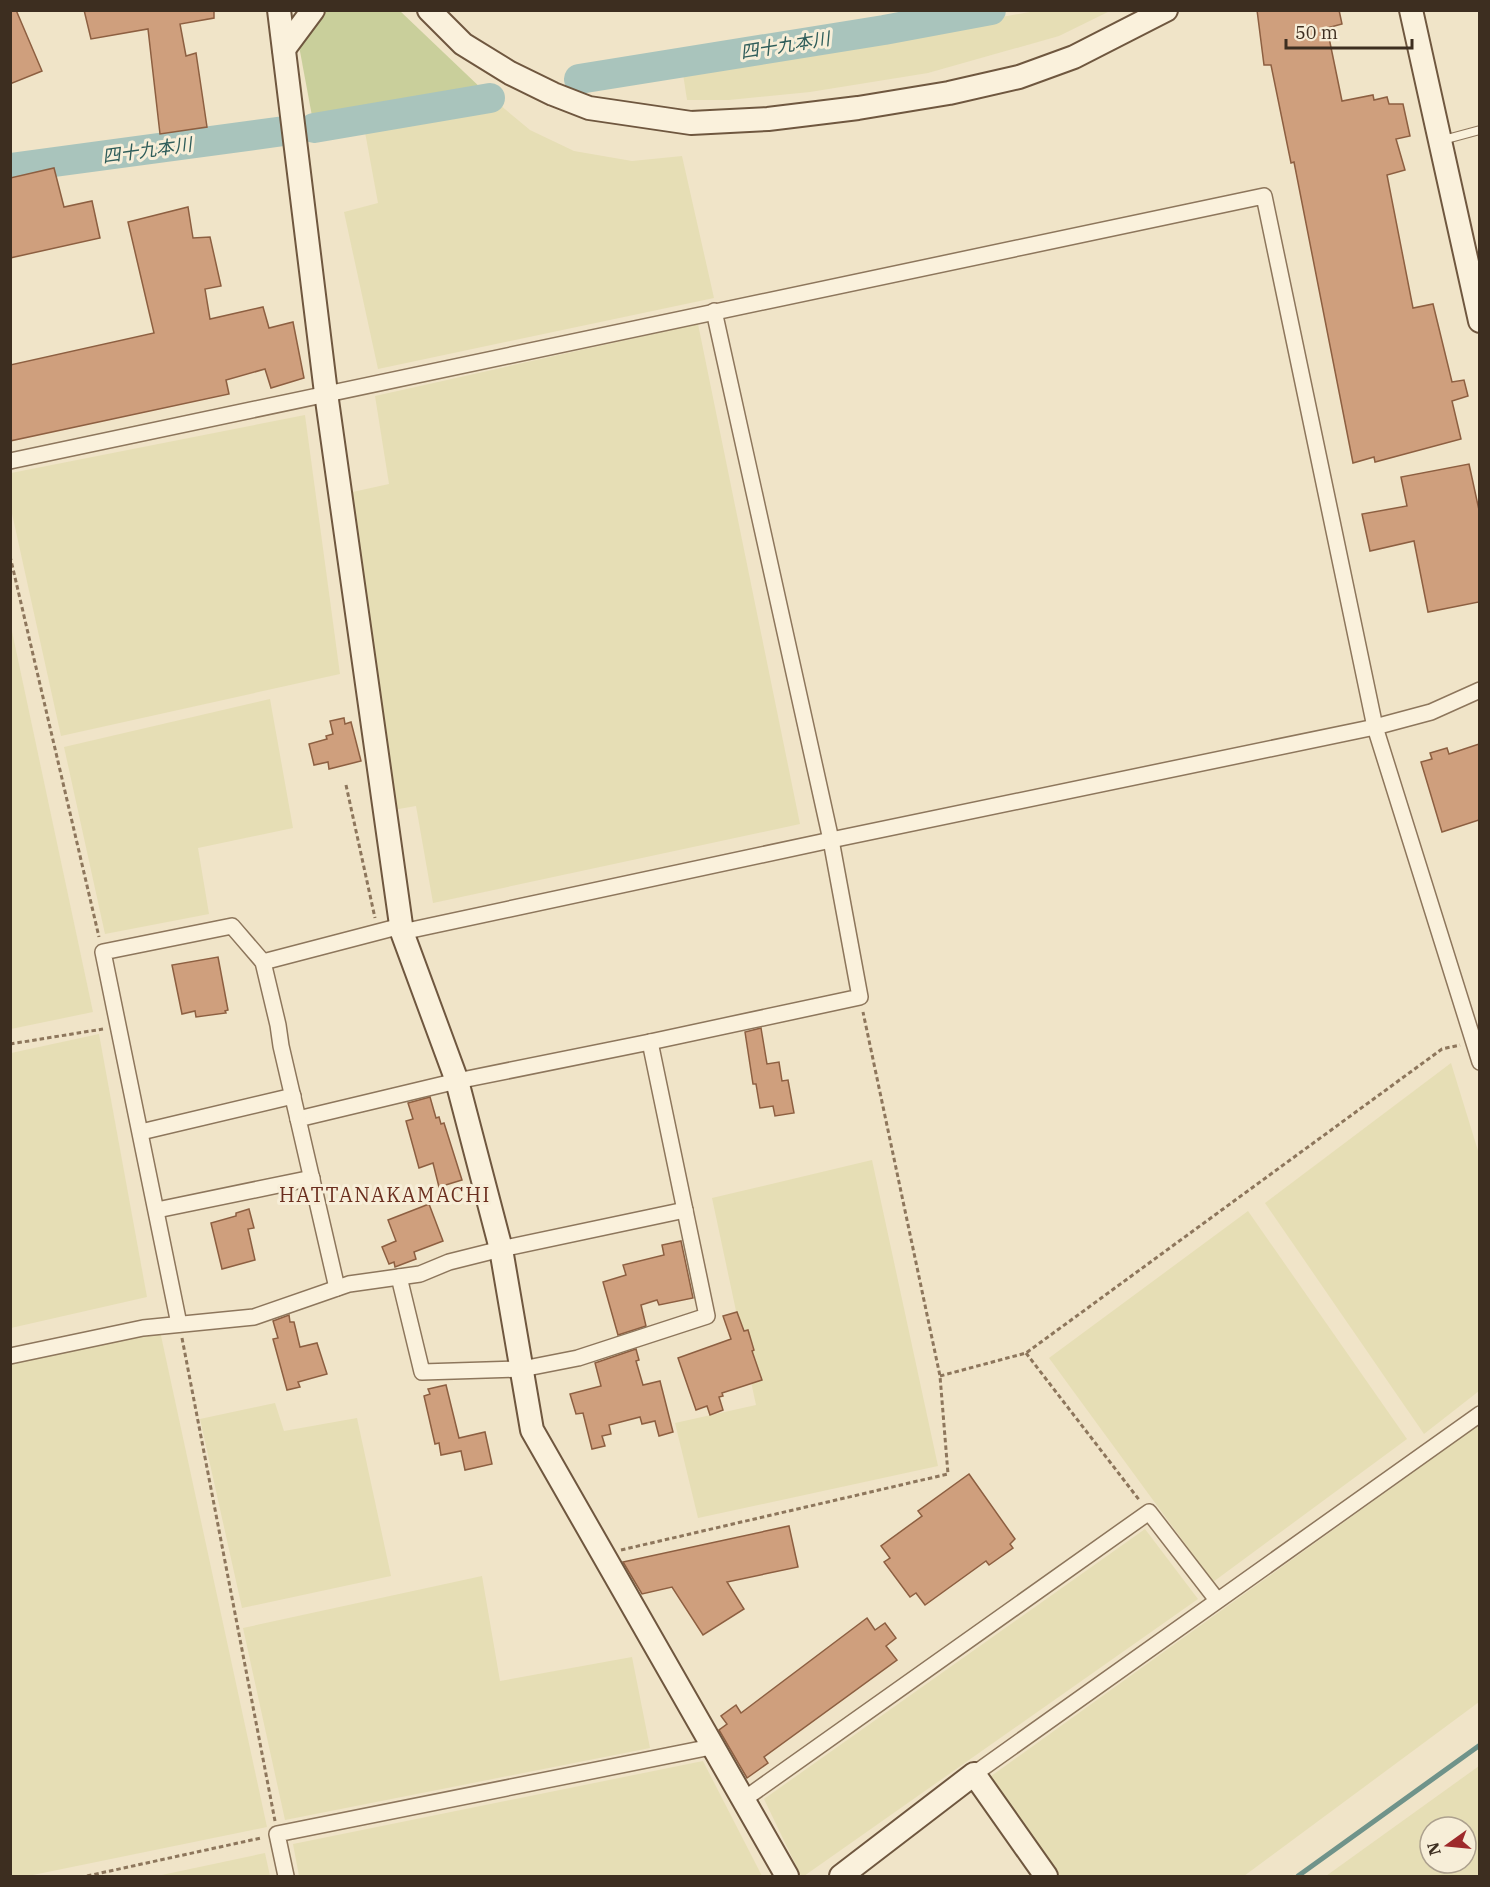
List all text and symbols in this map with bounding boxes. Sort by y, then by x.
scale bar [1286,12,1412,50]
text: 50 m [1295,21,1338,44]
water label: 四十九本川 [739,26,833,63]
water label: 四十九本川 [101,132,195,168]
district label: HATTANAKAMACHI [279,1181,491,1208]
north arrow [1418,1815,1478,1875]
text: N [1422,1840,1445,1858]

